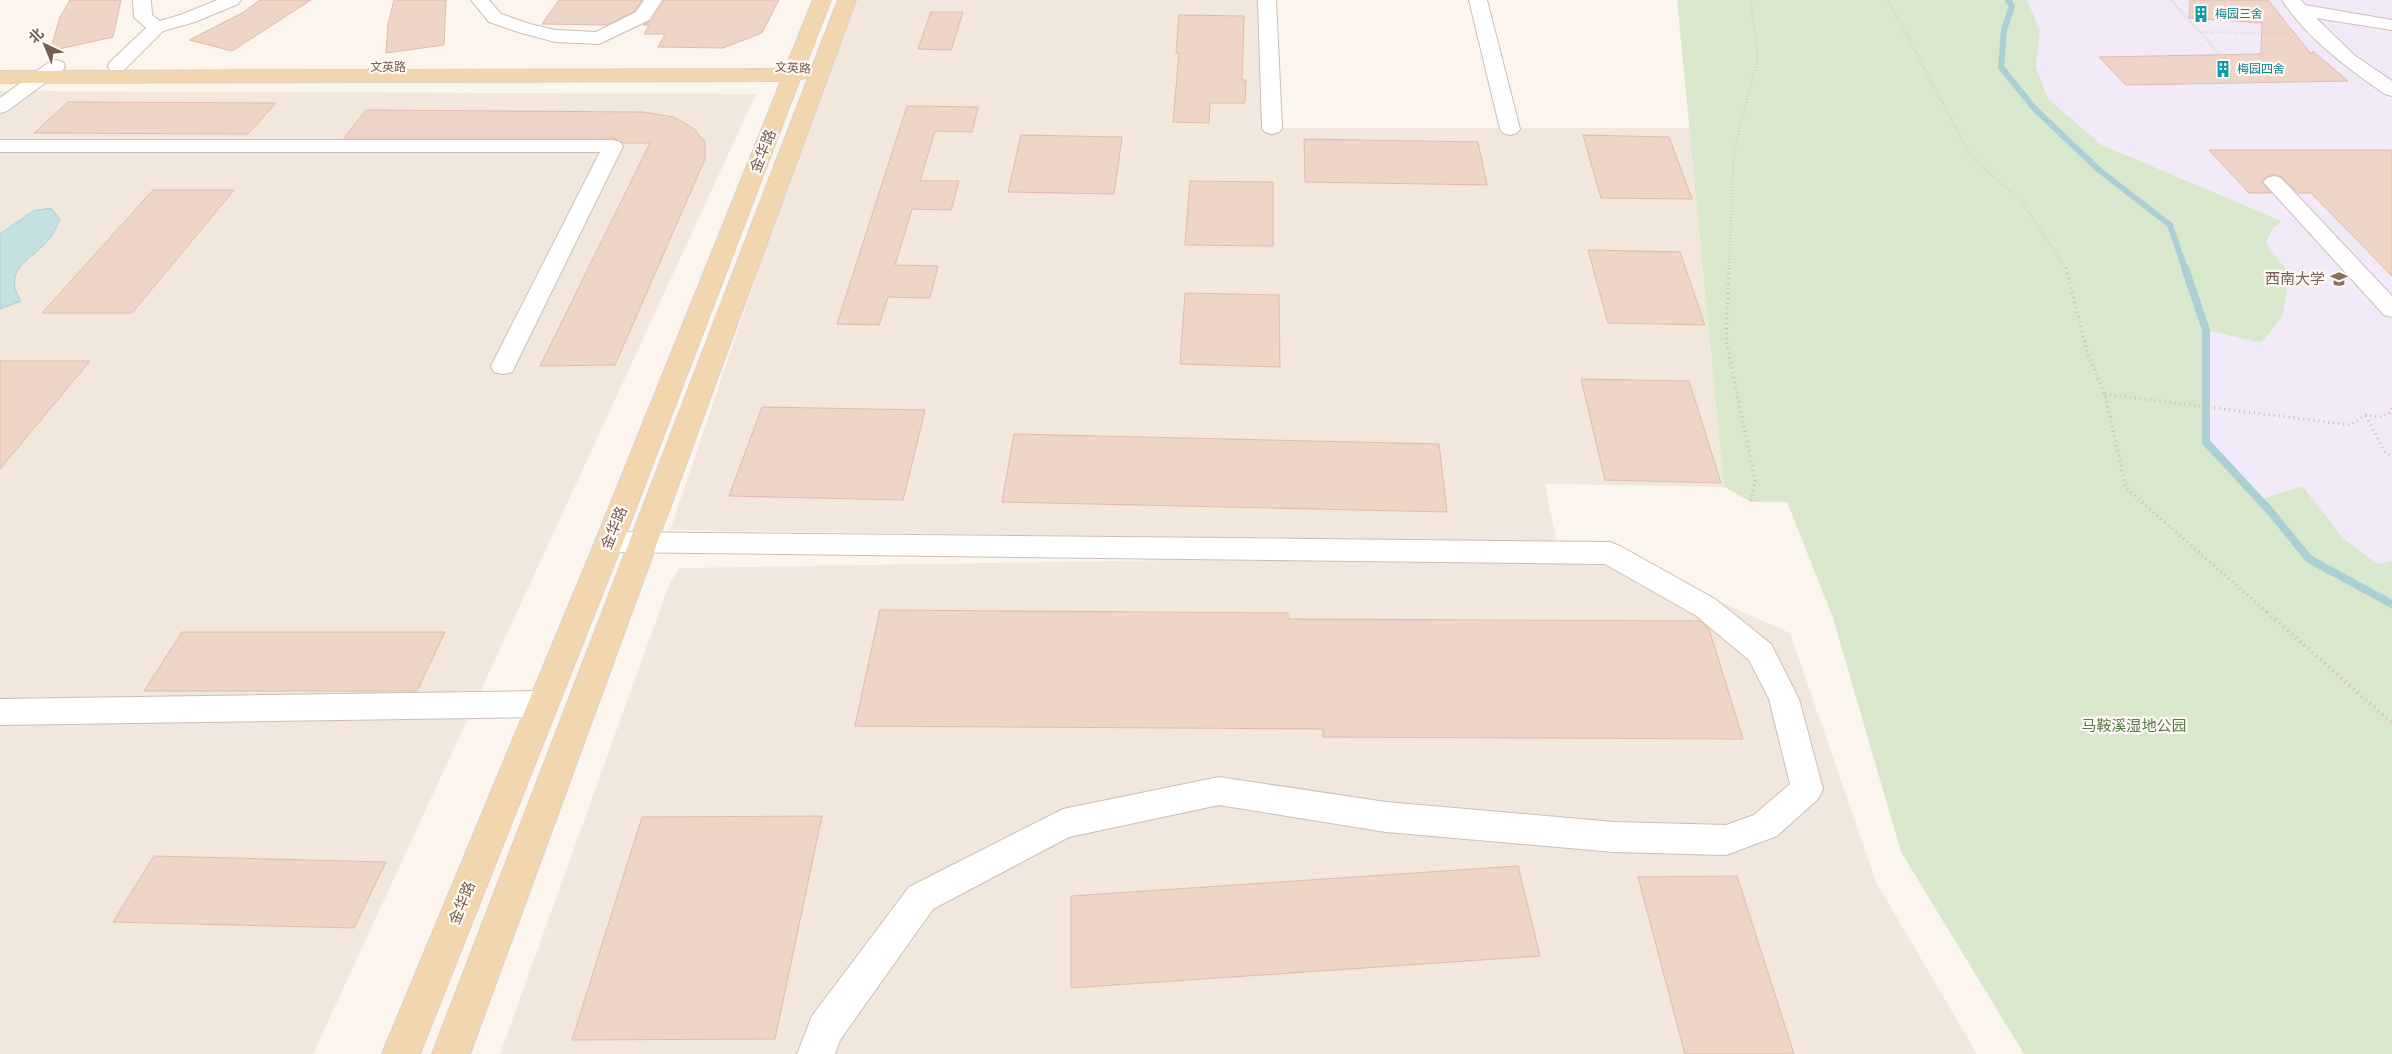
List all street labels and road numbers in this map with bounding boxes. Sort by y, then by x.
street label: 文英路 [370,60,406,74]
street label: 文英路 [775,60,811,76]
street label: 金华路 [746,127,780,175]
street label: 金华路 [597,504,631,552]
street label: 金华路 [445,879,479,927]

